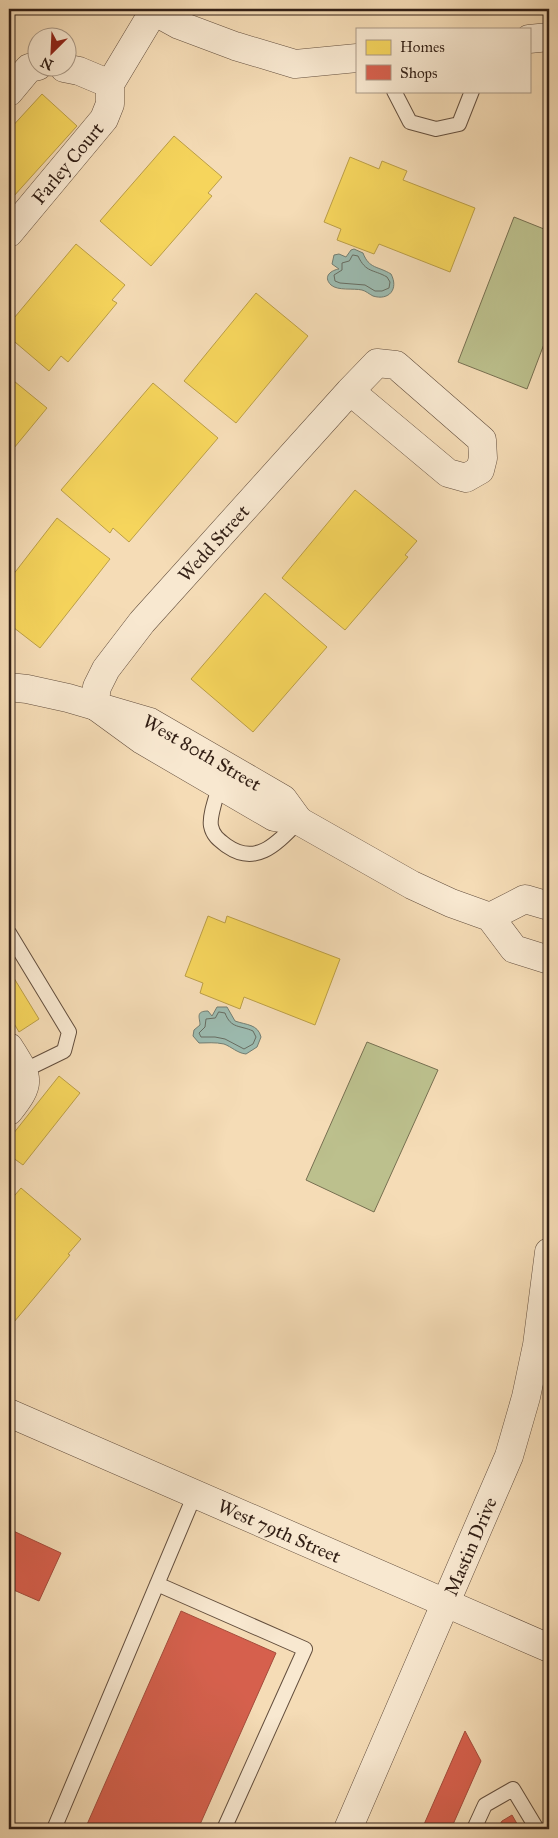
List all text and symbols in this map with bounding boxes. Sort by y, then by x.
north arrow [28,28,78,78]
legend [356,28,530,92]
text: Homes [400,38,445,56]
text: N [38,53,56,74]
text: Shops [400,64,438,82]
street label: Farley Court [27,118,109,209]
street label: Wedd Street [173,500,254,586]
street label: West 80th Street [139,710,266,796]
street label: West 79th Street [214,1494,345,1568]
street label: Mastin Drive [439,1494,502,1599]

